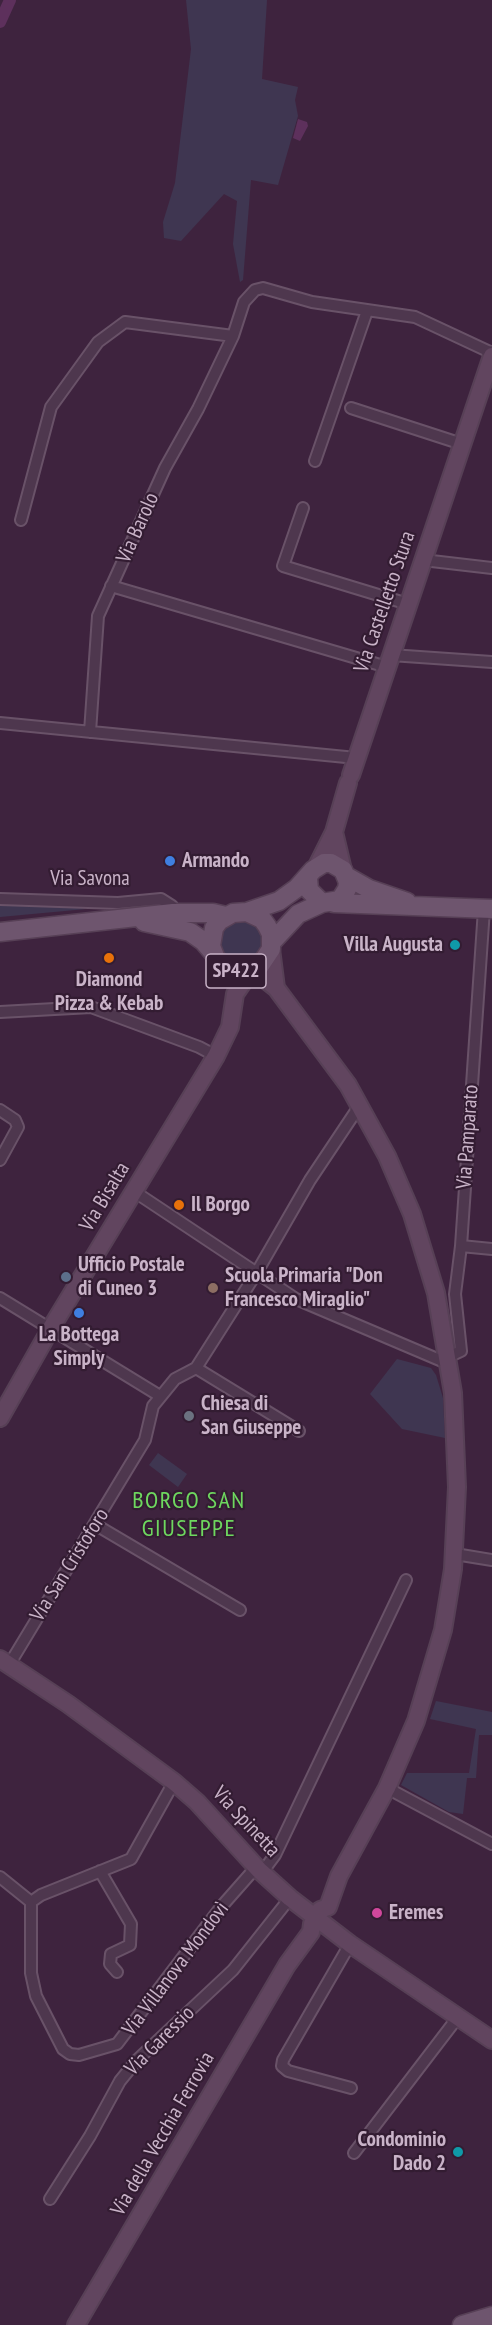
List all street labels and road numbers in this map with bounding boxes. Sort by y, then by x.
street label: Via Barolo [111,489,165,567]
street label: Via Castelletto Stura [349,528,421,676]
street label: Via Savona [50,866,130,892]
road number: SP422 [206,954,266,988]
street label: Via Pamparato [452,1084,484,1190]
street label: Via Bisalta [75,1158,135,1236]
street label: Via San Cristoforo [25,1504,115,1626]
street label: Via Spinetta [207,1781,285,1863]
street label: Via Villanova Mondovì [117,1897,235,2041]
street label: Via Garessio [120,2001,200,2081]
street label: Via della Vecchia Ferrovia [106,2048,220,2220]

